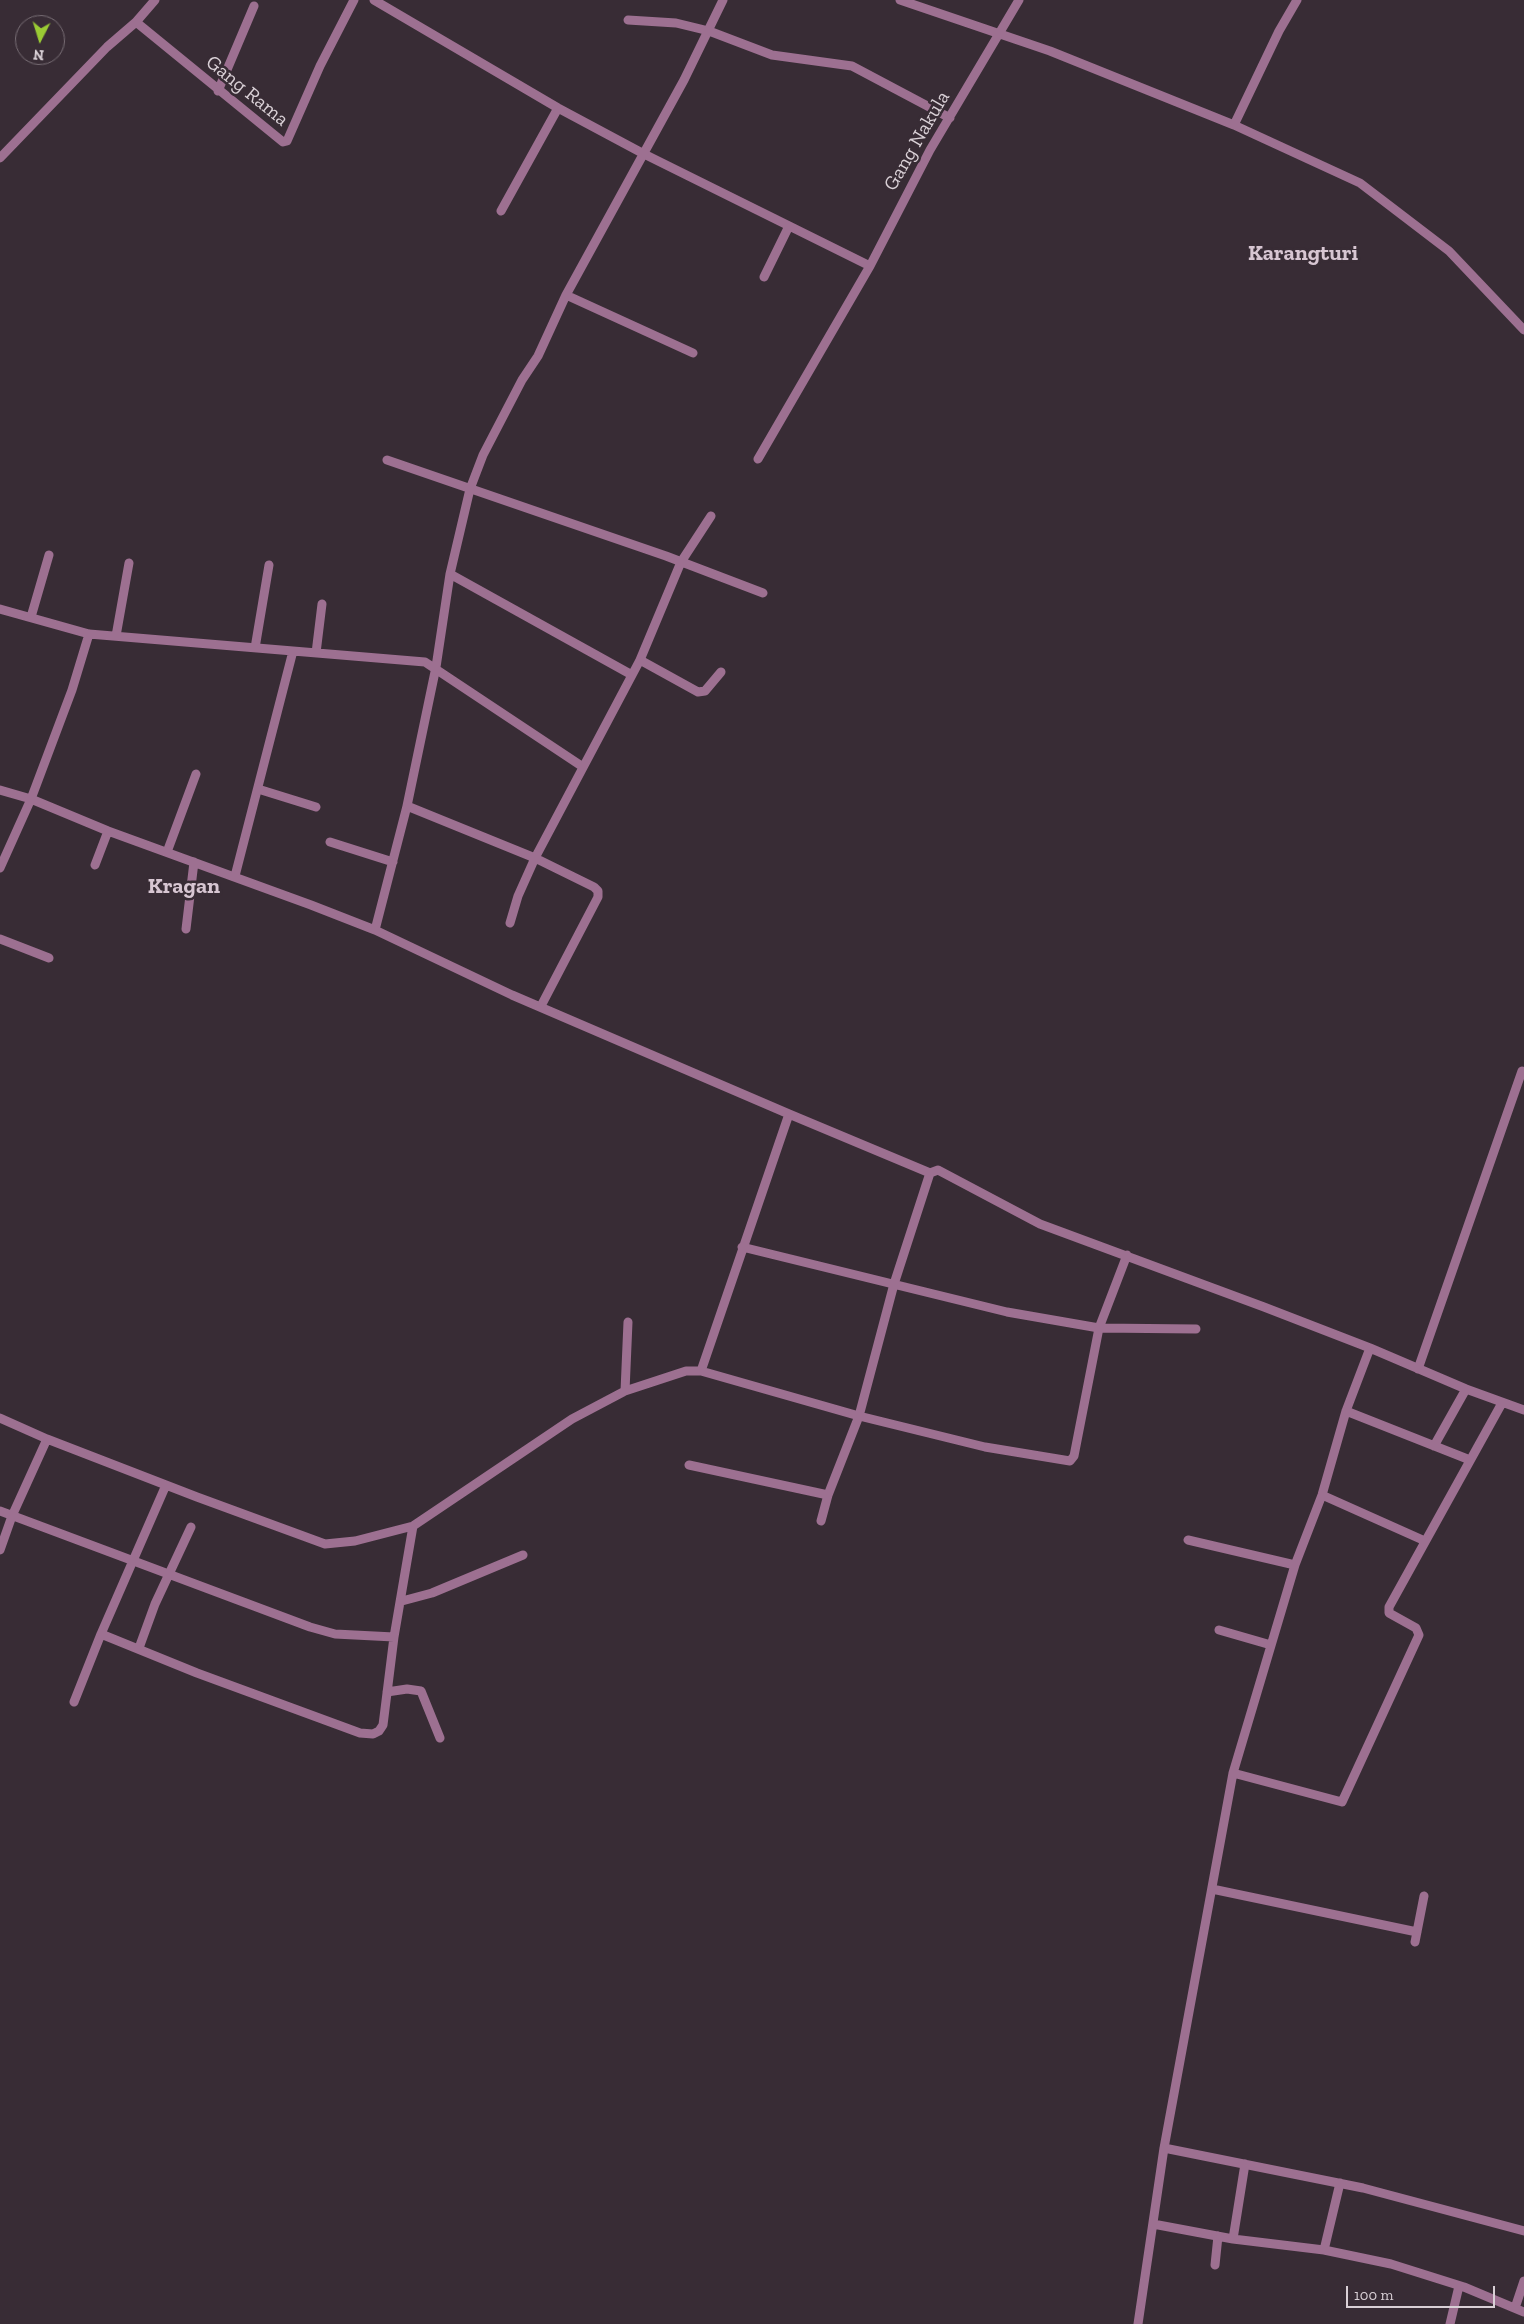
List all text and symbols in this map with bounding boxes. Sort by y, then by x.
north arrow [15,15,65,65]
text: N [33,46,45,63]
street label: Gang Rama [201,50,293,132]
street label: Gang Nakula [879,87,955,195]
district label: Karangturi [1248,241,1358,267]
district label: Kragan [148,874,220,900]
scale bar [1349,2276,1498,2308]
text: 100 m [1354,2286,1393,2304]

